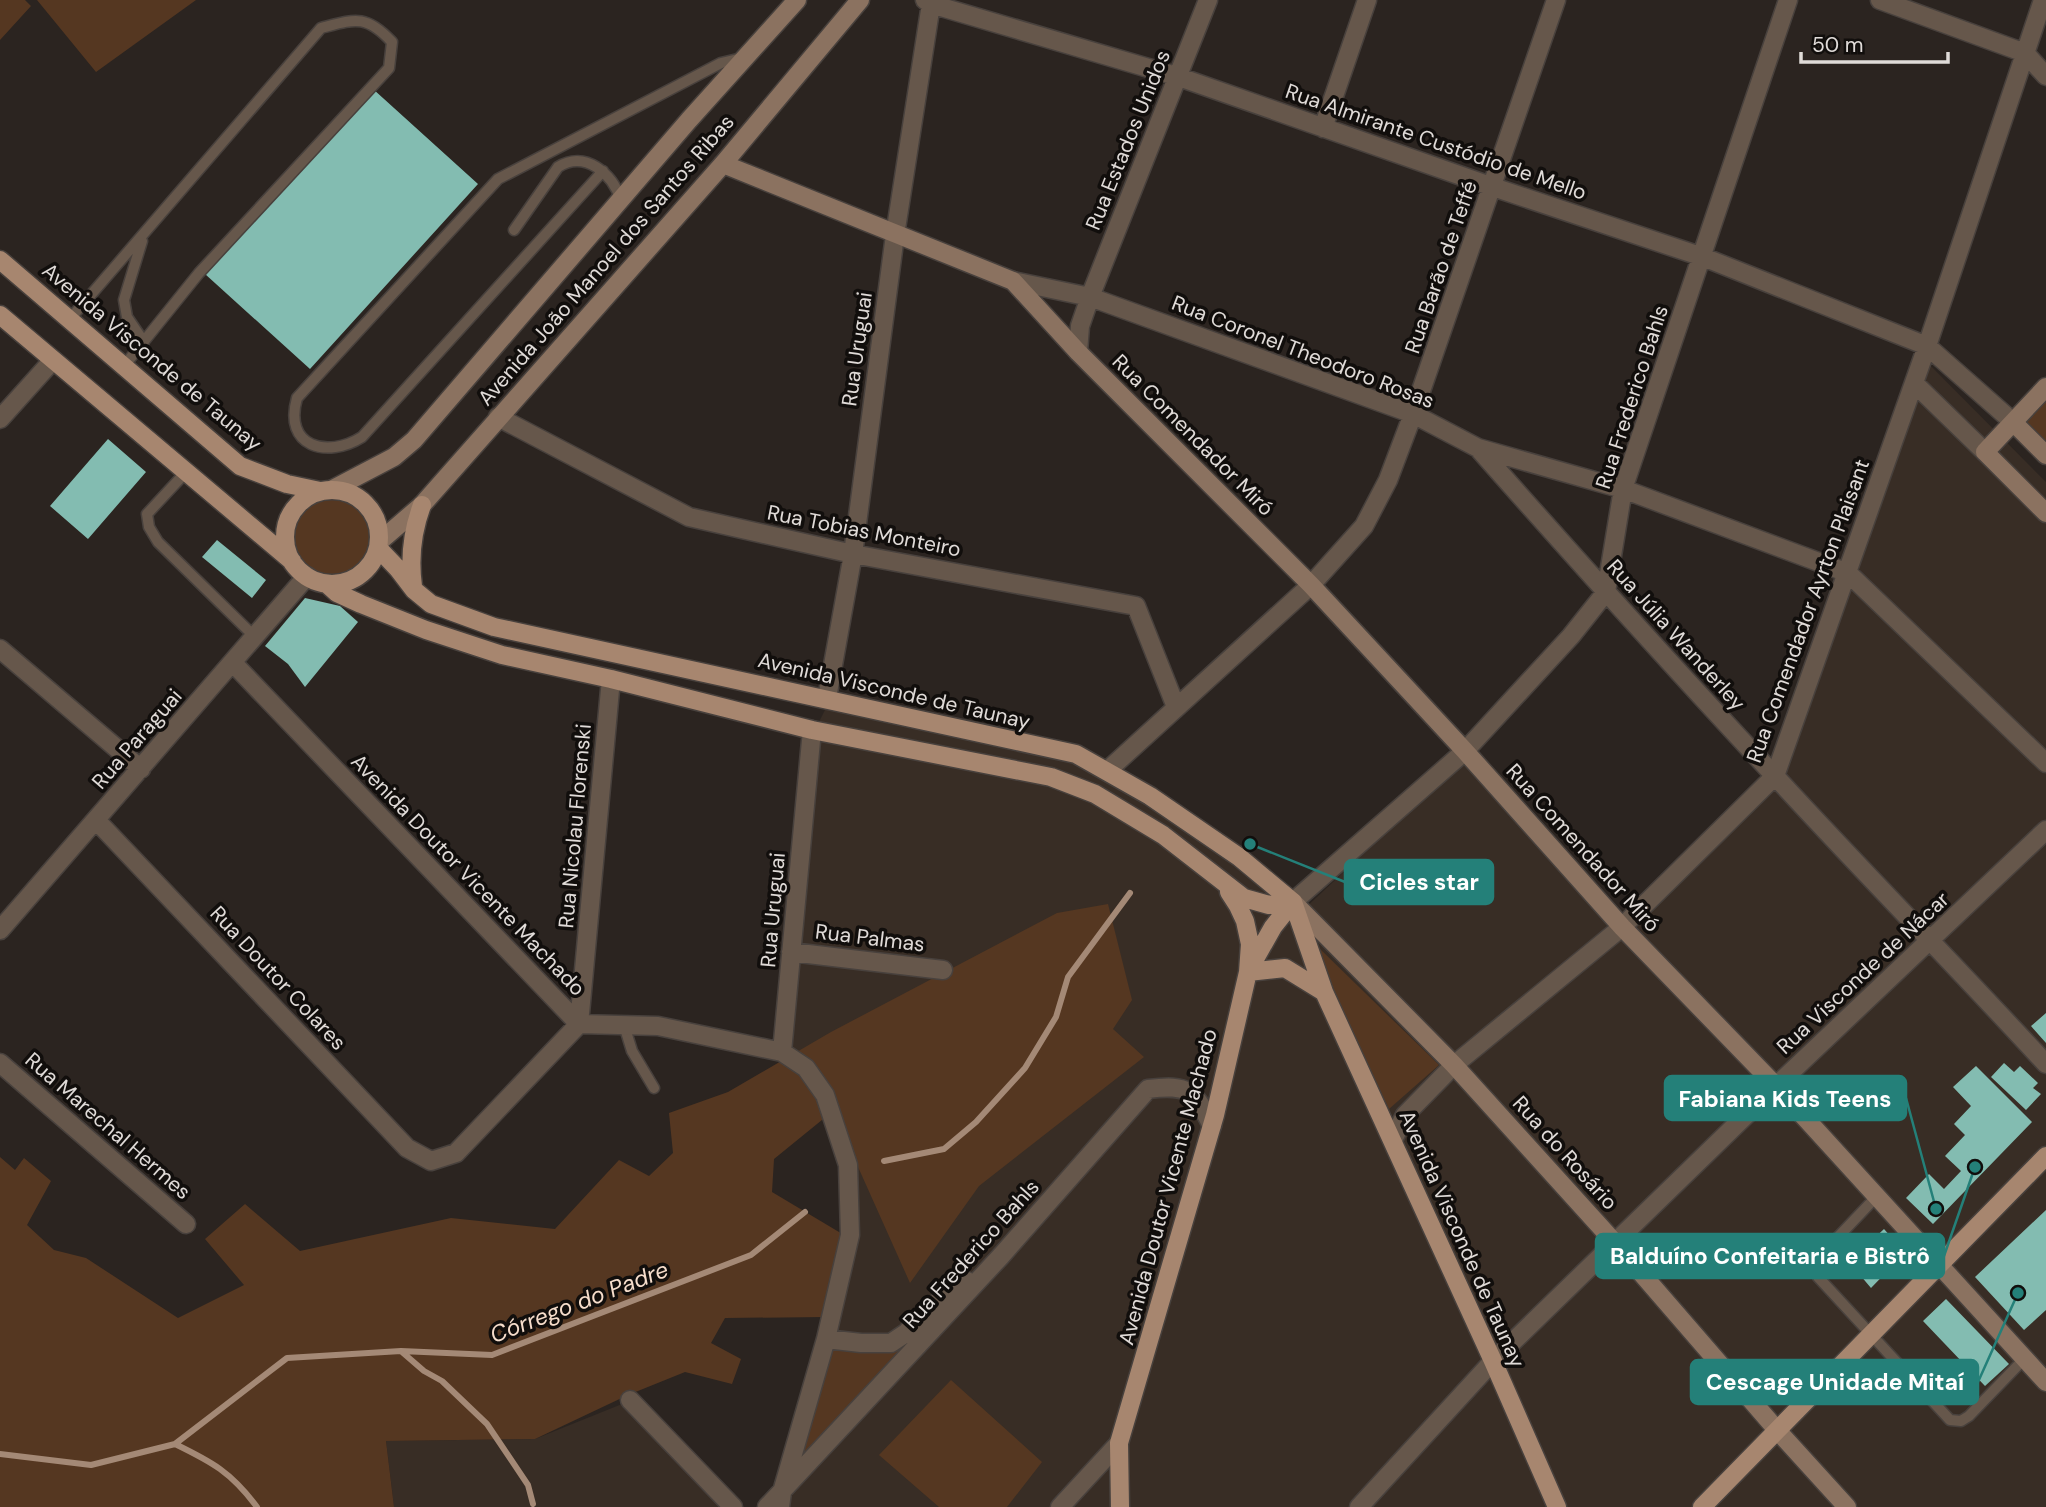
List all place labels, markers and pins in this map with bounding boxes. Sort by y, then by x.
callout: Cicles star [1345,860,1493,904]
callout: Fabiana Kids Teens [1665,1076,1906,1120]
callout: Balduíno Confeitaria e Bistrô [1596,1234,1944,1278]
callout: Cescage Unidade Mitaí [1691,1360,1978,1404]

